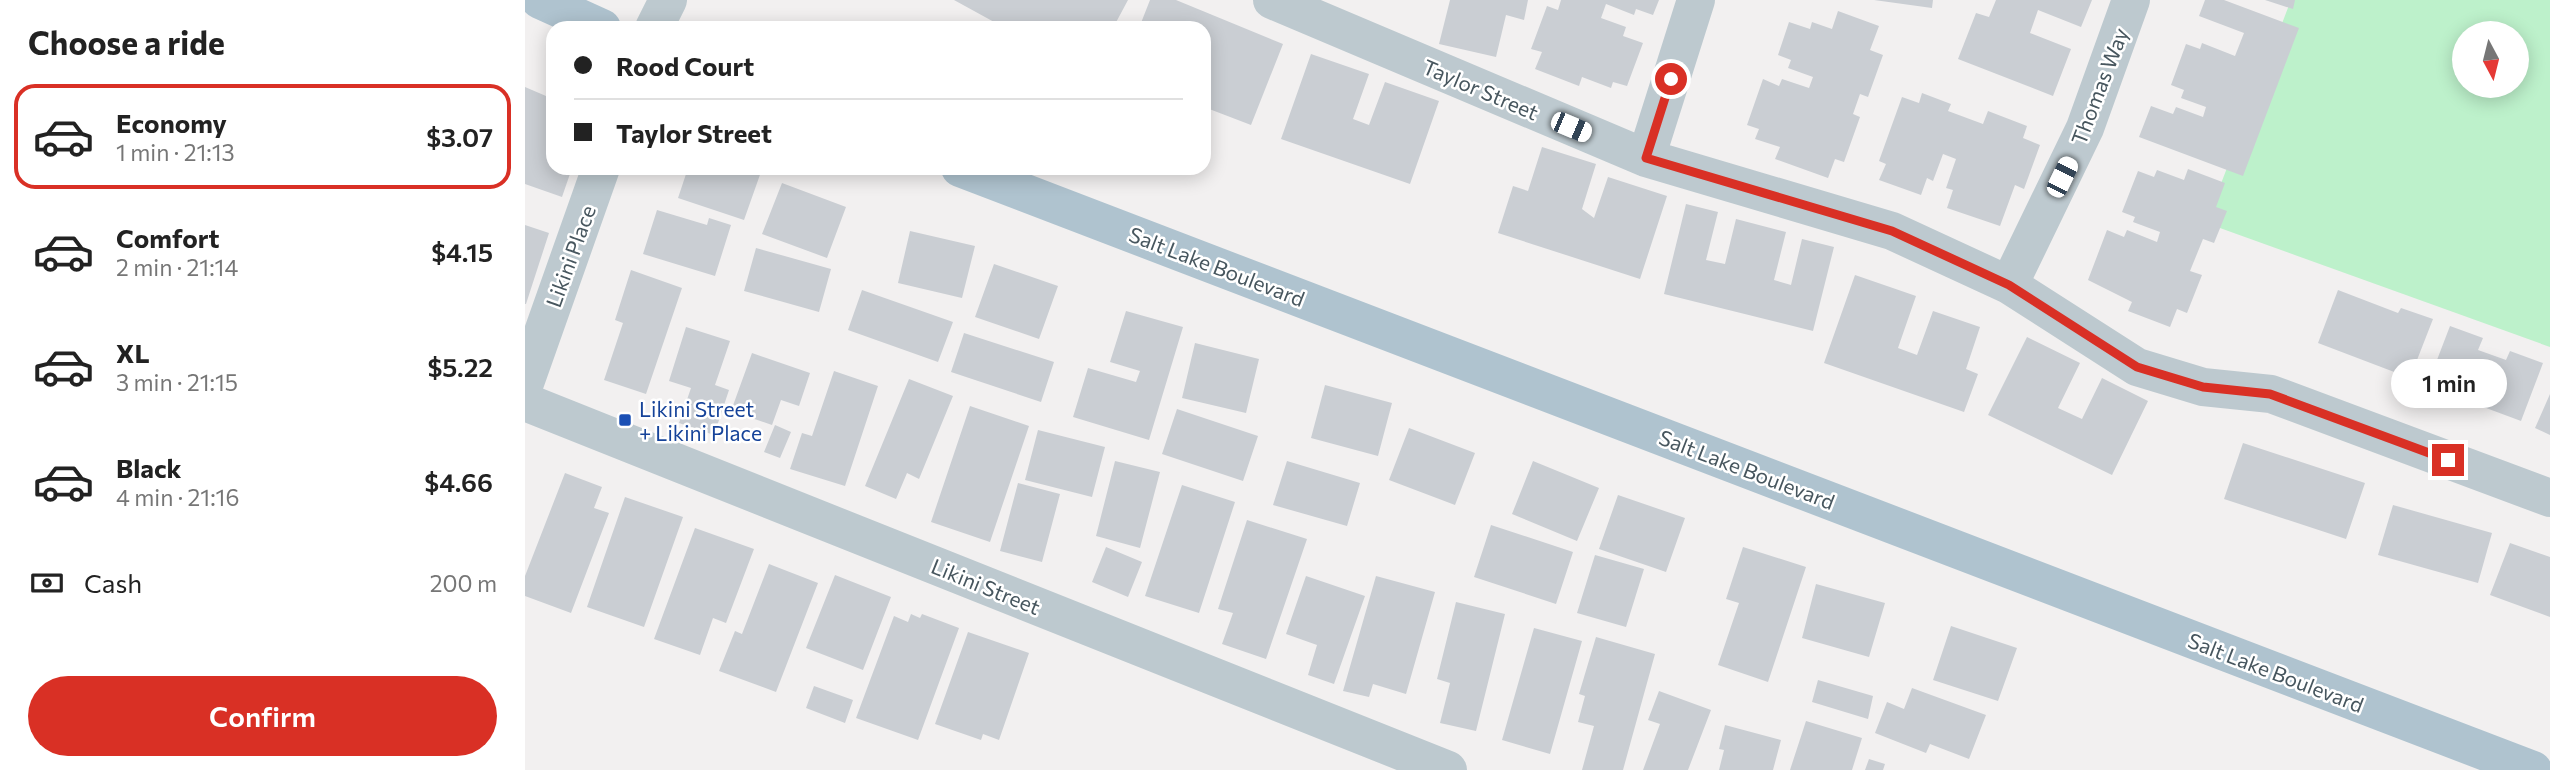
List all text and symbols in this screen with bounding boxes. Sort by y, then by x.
north arrow [2452,21,2529,98]
map controls [2452,21,2529,98]
text: Choose a ride [28,22,225,62]
street label: Thomas Way [2065,24,2133,148]
text: Rood Court [616,50,754,81]
street label: Taylor Street [1420,53,1542,125]
route start [1655,63,1687,95]
icon: car [32,105,95,168]
text: Economy [116,107,227,138]
car [1548,109,1595,145]
text: Taylor Street [616,117,772,148]
text: $3.07 [426,121,493,152]
text: 1 min · 21:13 [116,138,235,166]
car [2044,154,2081,200]
street label: Likini Place [540,202,600,310]
icon: car [32,220,95,283]
street label: Salt Lake Boulevard [1126,221,1308,311]
text: Comfort [116,222,219,253]
text: $4.15 [431,236,493,267]
text: 2 min · 21:14 [116,253,238,281]
icon: car [32,335,95,398]
text: XL [116,337,150,368]
text: $5.22 [428,351,493,382]
callout: 1 min [2390,358,2506,407]
text: 3 min · 21:15 [116,368,238,396]
text: 1 min [2422,369,2476,397]
place label: Likini Street + Likini Place [639,396,762,445]
marker: Likini Street + Likini Place [617,412,633,428]
street label: Salt Lake Boulevard [1656,424,1838,514]
route end [2432,444,2464,476]
icon: car [32,450,95,513]
text: Black [116,452,182,483]
text: $4.66 [424,466,493,497]
text: 4 min · 21:16 [116,483,239,511]
street label: Likini Street [928,553,1044,619]
icon: cash [28,564,66,602]
text: Cash [84,567,142,598]
text: 200 m [430,569,497,597]
street label: Salt Lake Boulevard [2185,627,2367,717]
button: Confirm [28,676,497,756]

